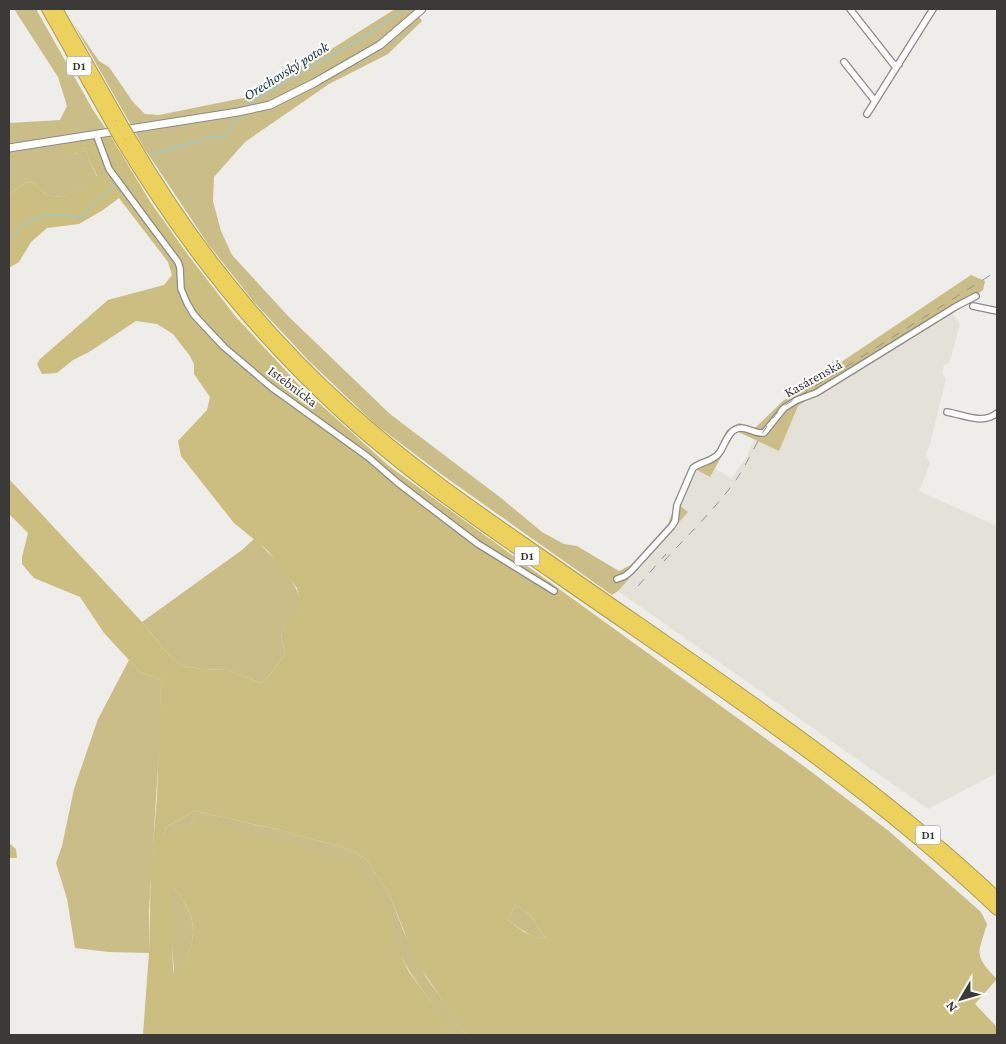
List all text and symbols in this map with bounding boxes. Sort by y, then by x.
water label: Orechovský potok [241,38,333,104]
road number: D1 [66,56,92,76]
street label: Kasárenská [781,355,845,400]
street label: Istebnícka [265,362,321,410]
road number: D1 [514,546,540,566]
road number: D1 [916,826,940,844]
north arrow [936,974,986,1024]
text: N [941,998,960,1016]

